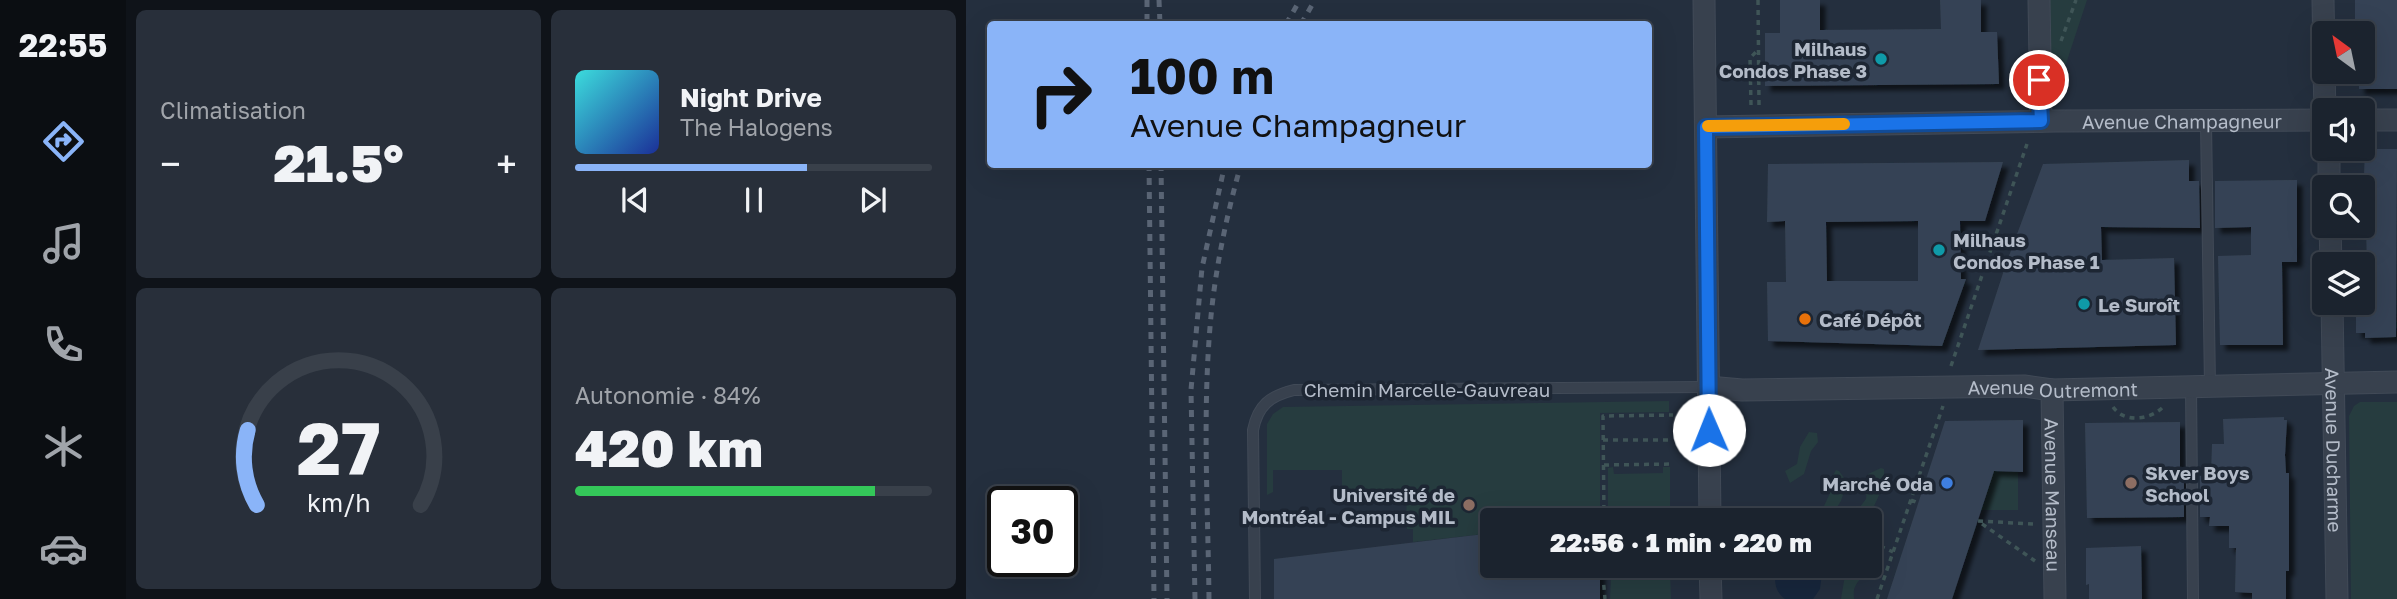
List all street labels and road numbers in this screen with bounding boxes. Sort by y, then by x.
street label: Avenue Champagneur [2082,109,2282,132]
street label: Avenue Ducharme [2322,367,2347,533]
street label: Avenue Outremont [1967,375,2138,402]
street label: Chemin Marcelle-Gauvreau [1304,378,1550,401]
street label: Avenue Manseau [2041,418,2066,572]

